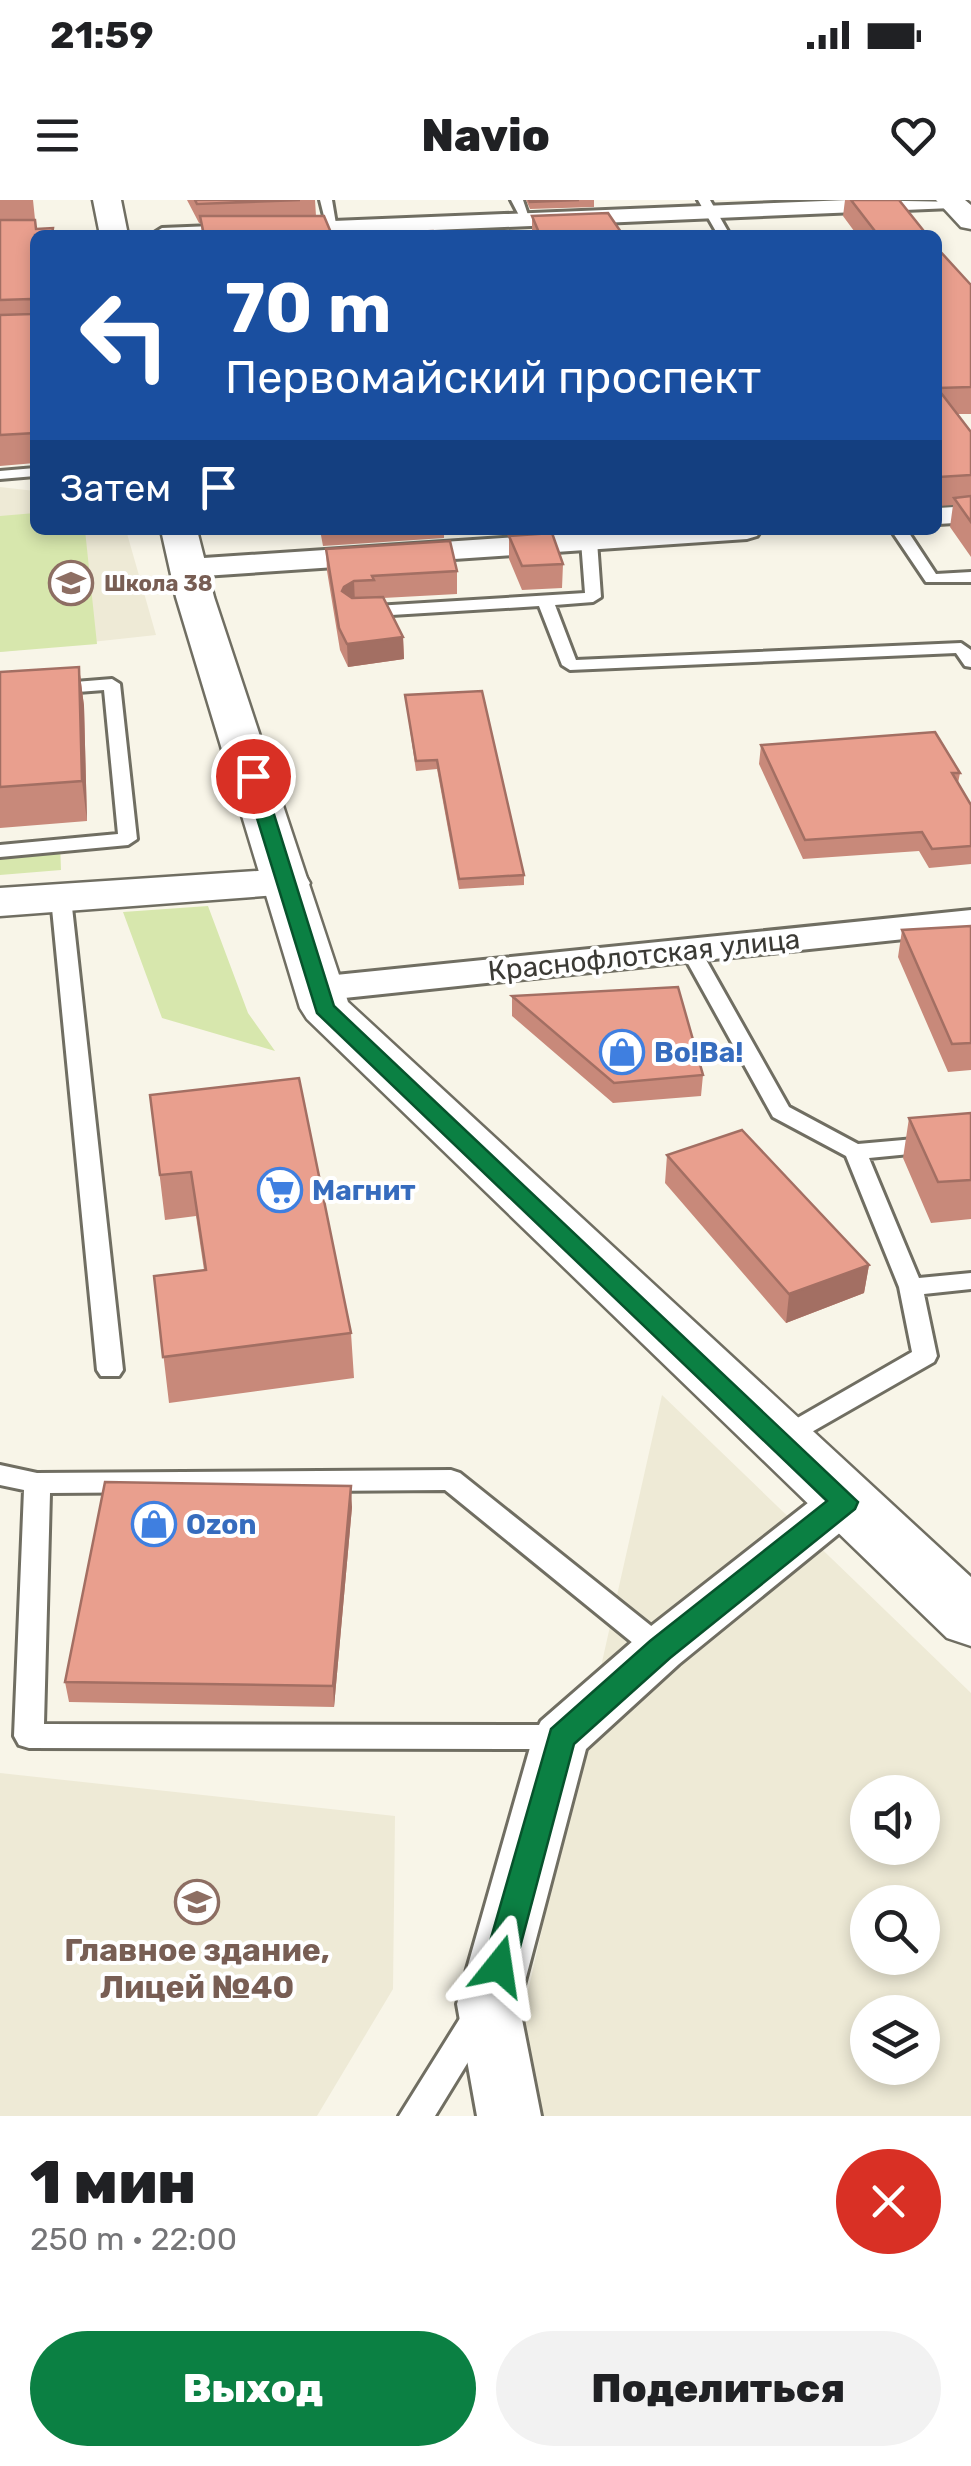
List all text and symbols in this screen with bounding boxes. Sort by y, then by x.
text: 21:59 [50,12,154,58]
icon: menu [30,108,85,163]
icon: heart [886,108,941,163]
text: Navio [421,109,550,162]
text: 70 m [225,267,392,350]
icon: left [60,270,190,400]
text: Первомайский проспект [225,351,761,404]
icon: arrive [191,460,246,515]
text: Затем [60,465,171,511]
school or university icon: Школа 38 [48,560,94,606]
place label: Школа 38 [104,570,213,597]
pin [211,734,296,819]
icon: arrive [226,749,281,804]
street label: Краснофлотская улица [486,922,802,988]
shop icon: Во!Ва! [599,1029,645,1075]
place label: Во!Ва! [654,1036,743,1069]
supermarket icon: Магнит [257,1167,303,1213]
place label: Магнит [312,1174,416,1207]
shop icon: Ozon [131,1501,177,1547]
place label: Ozon [186,1508,256,1541]
map controls [850,1775,940,2085]
button: sound [850,1775,940,1865]
school or university icon: Главное здание, Лицей №40 [174,1879,220,1925]
button: search [850,1885,940,1975]
position arrow [447,1914,551,2018]
place label: Главное здание, Лицей №40 [64,1931,330,2006]
button: layers [850,1995,940,2085]
text: 1 мин [30,2147,196,2218]
button: close [836,2149,941,2254]
text: 250 m · 22:00 [30,2220,237,2258]
button: Выход [30,2331,476,2446]
button: Поделиться [496,2331,941,2446]

